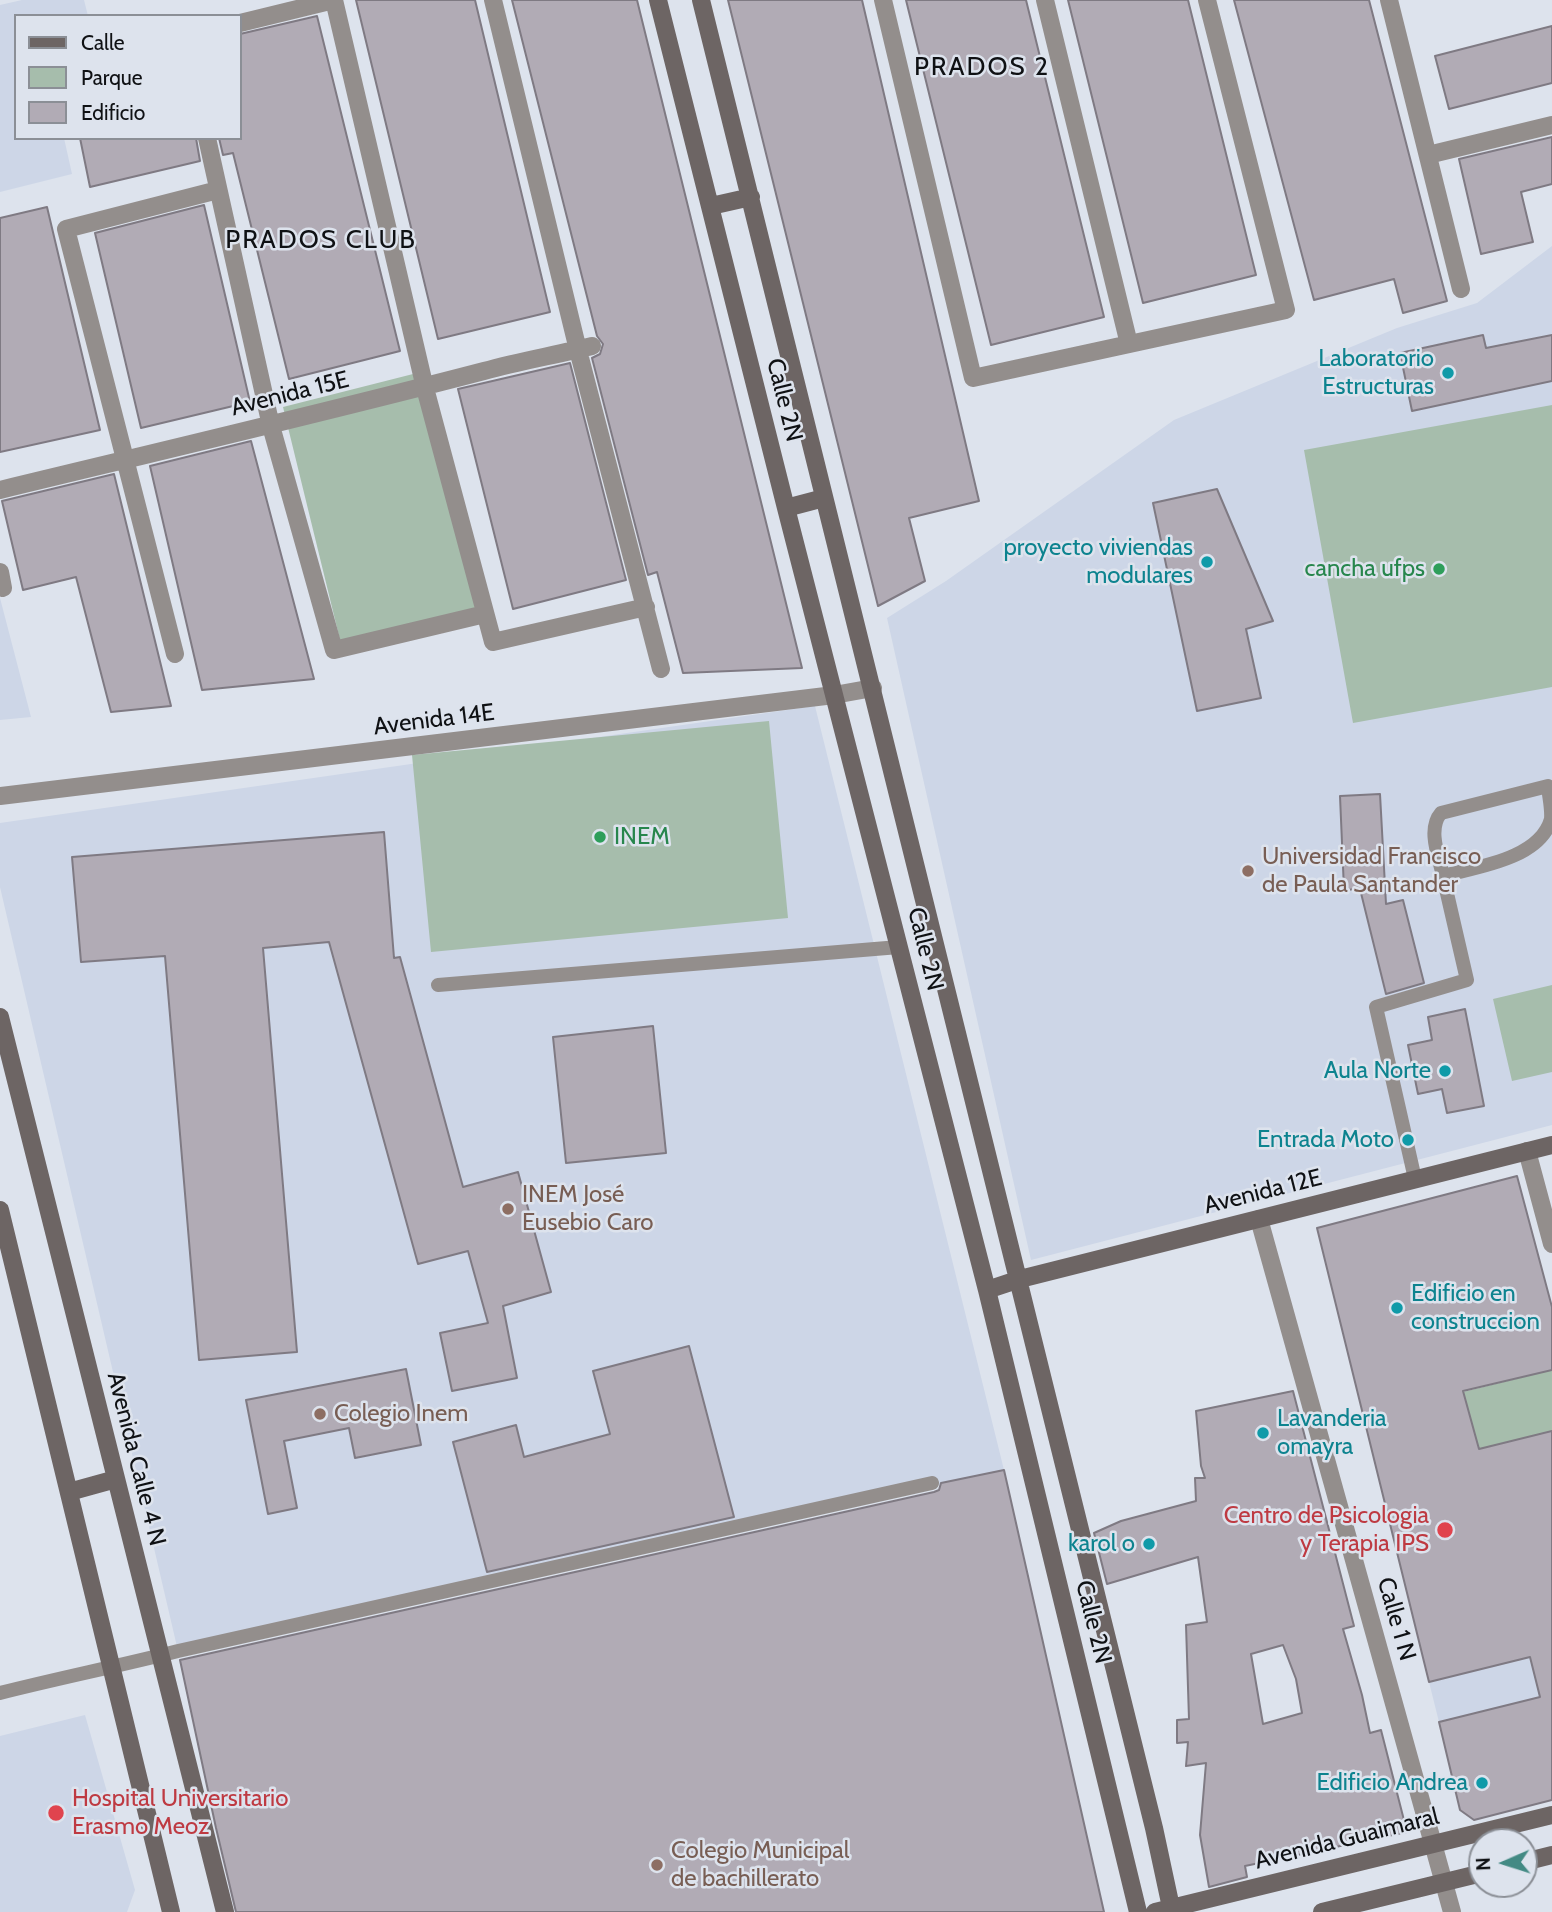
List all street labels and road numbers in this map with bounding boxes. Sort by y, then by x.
street label: Calle 2N [760,355,808,445]
street label: Avenida 15E [228,365,352,423]
street label: Avenida 14E [372,698,496,742]
street label: Calle 2N [901,904,949,994]
street label: Avenida 12E [1201,1163,1325,1221]
street label: Avenida Calle 4 N [101,1369,171,1549]
street label: Calle 1 N [1370,1574,1422,1664]
street label: Calle 2N [1069,1577,1117,1667]
street label: Avenida Guaimaral [1252,1802,1442,1876]

